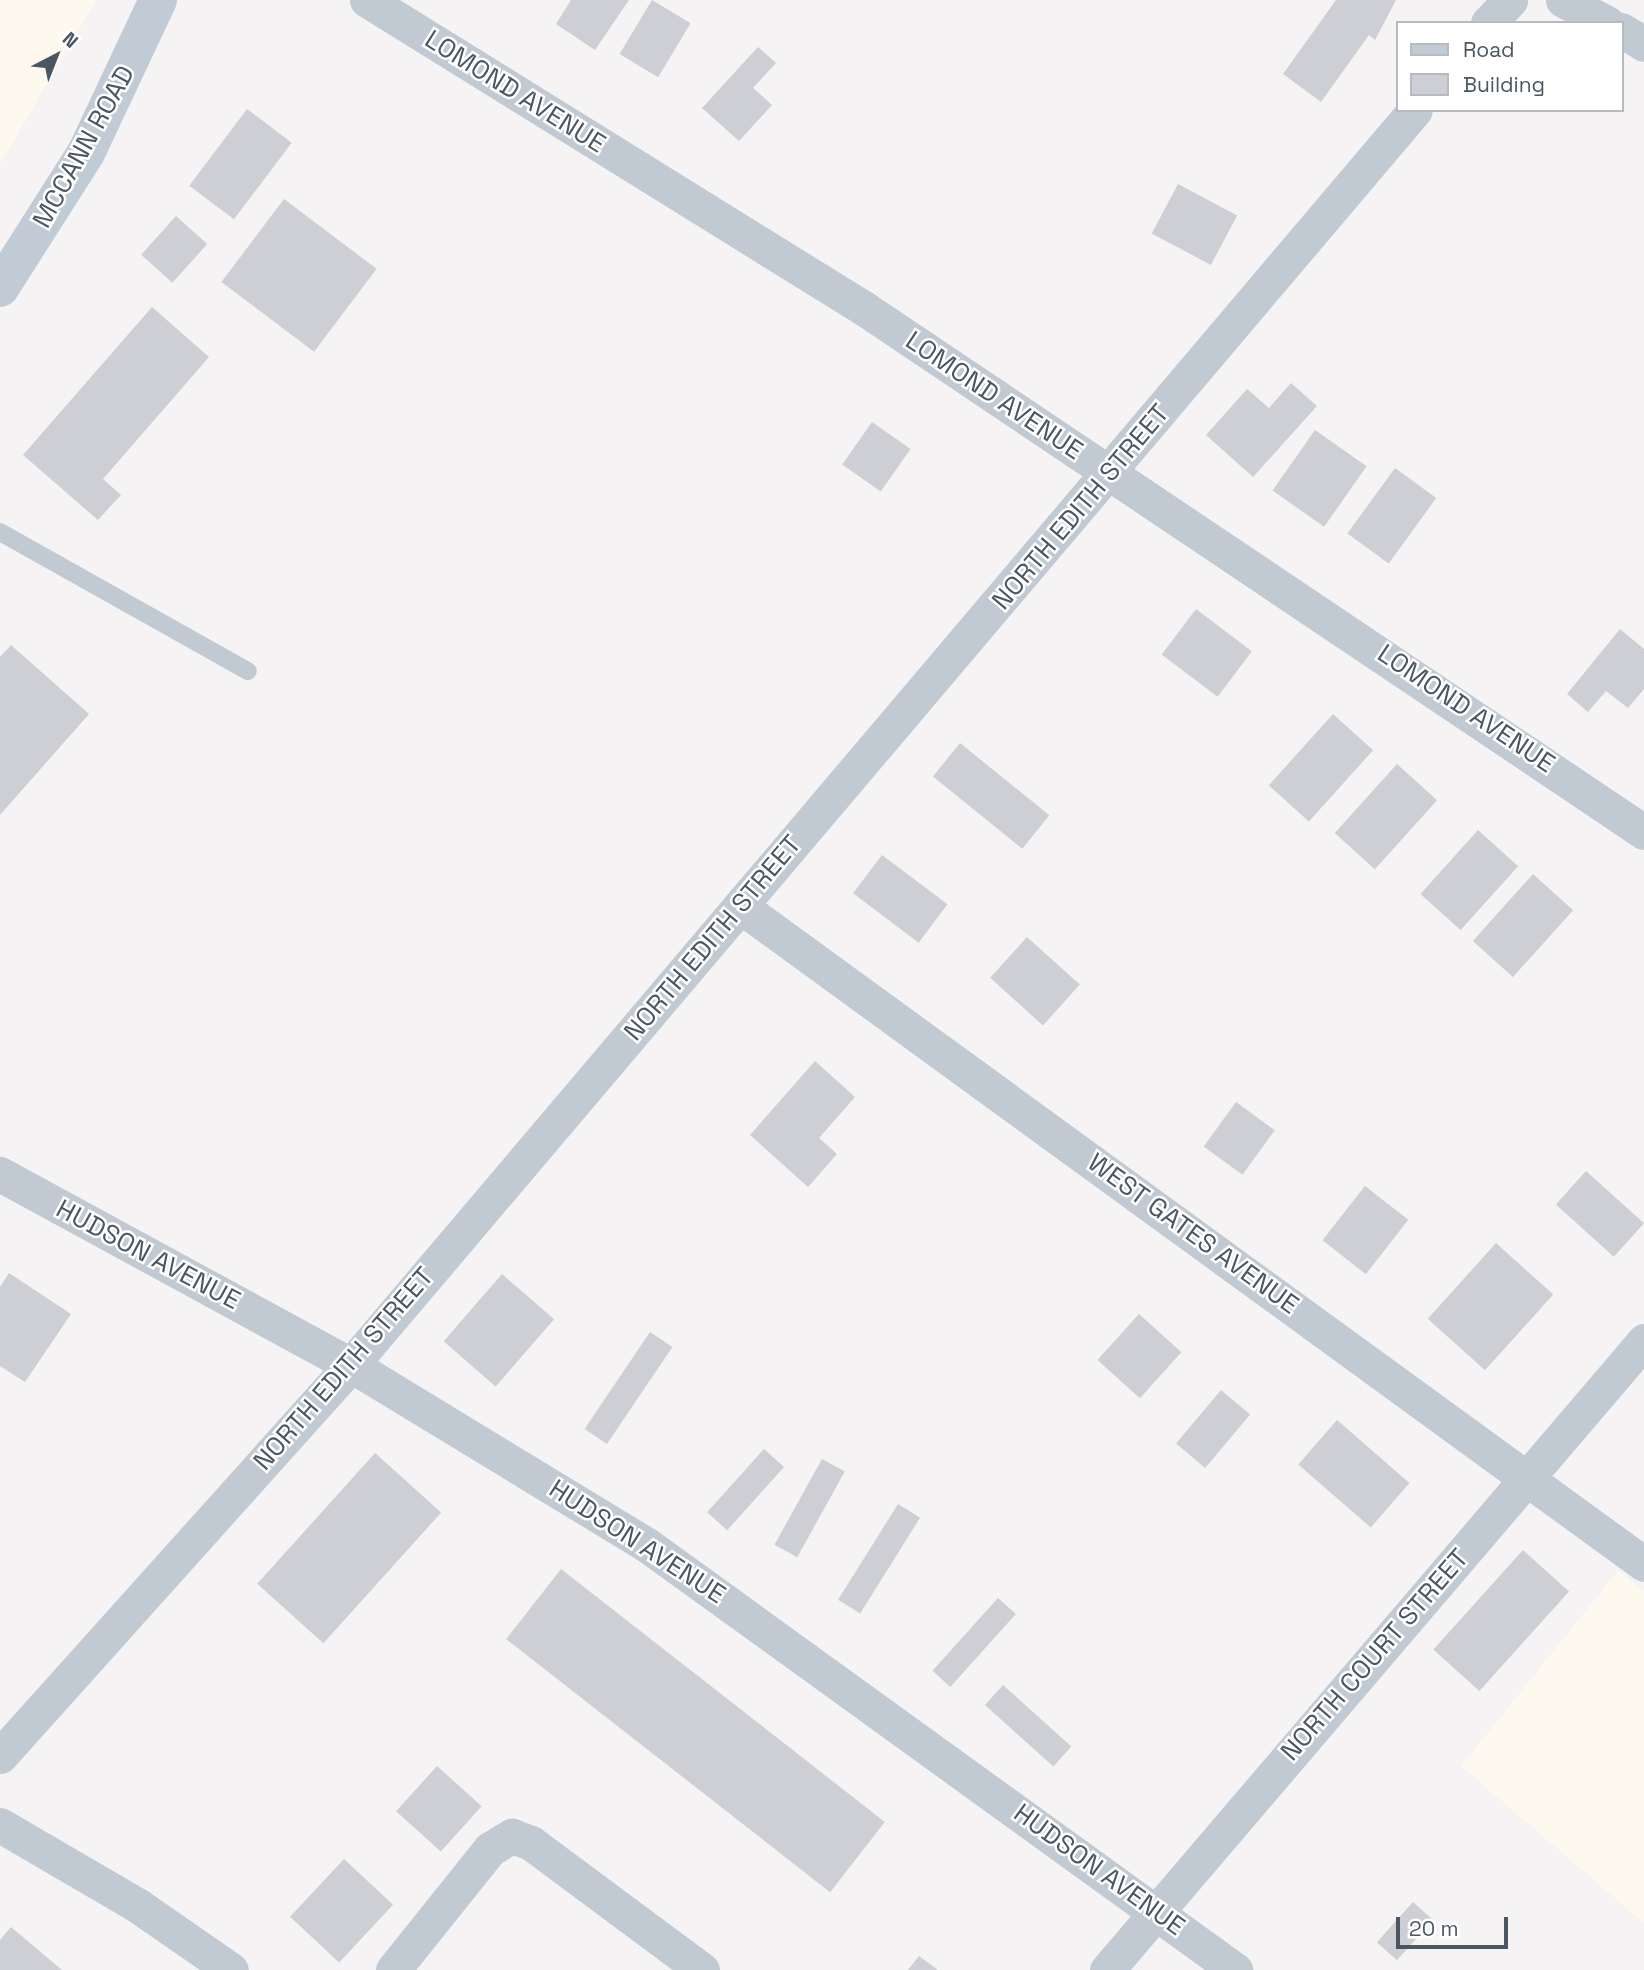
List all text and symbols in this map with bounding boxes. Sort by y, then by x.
north arrow [21,21,91,91]
legend [1396,21,1623,112]
street label: LOMOND AVENUE [419,24,611,160]
text: N [57,26,83,54]
text: Road [1463,36,1515,63]
street label: MCCANN ROAD [27,61,141,233]
text: Building [1463,71,1545,98]
street label: LOMOND AVENUE [899,325,1089,467]
street label: NORTH EDITH STREET [986,398,1176,616]
street label: LOMOND AVENUE [1371,638,1561,780]
street label: NORTH EDITH STREET [618,829,808,1047]
street label: WEST GATES AVENUE [1081,1147,1305,1321]
street label: HUDSON AVENUE [51,1193,245,1317]
street label: NORTH EDITH STREET [247,1261,441,1477]
street label: HUDSON AVENUE [543,1473,731,1611]
street label: NORTH COURT STREET [1274,1543,1476,1767]
street label: HUDSON AVENUE [1007,1797,1191,1943]
scale bar [1399,1904,1511,1948]
text: 20 m [1409,1915,1459,1942]

